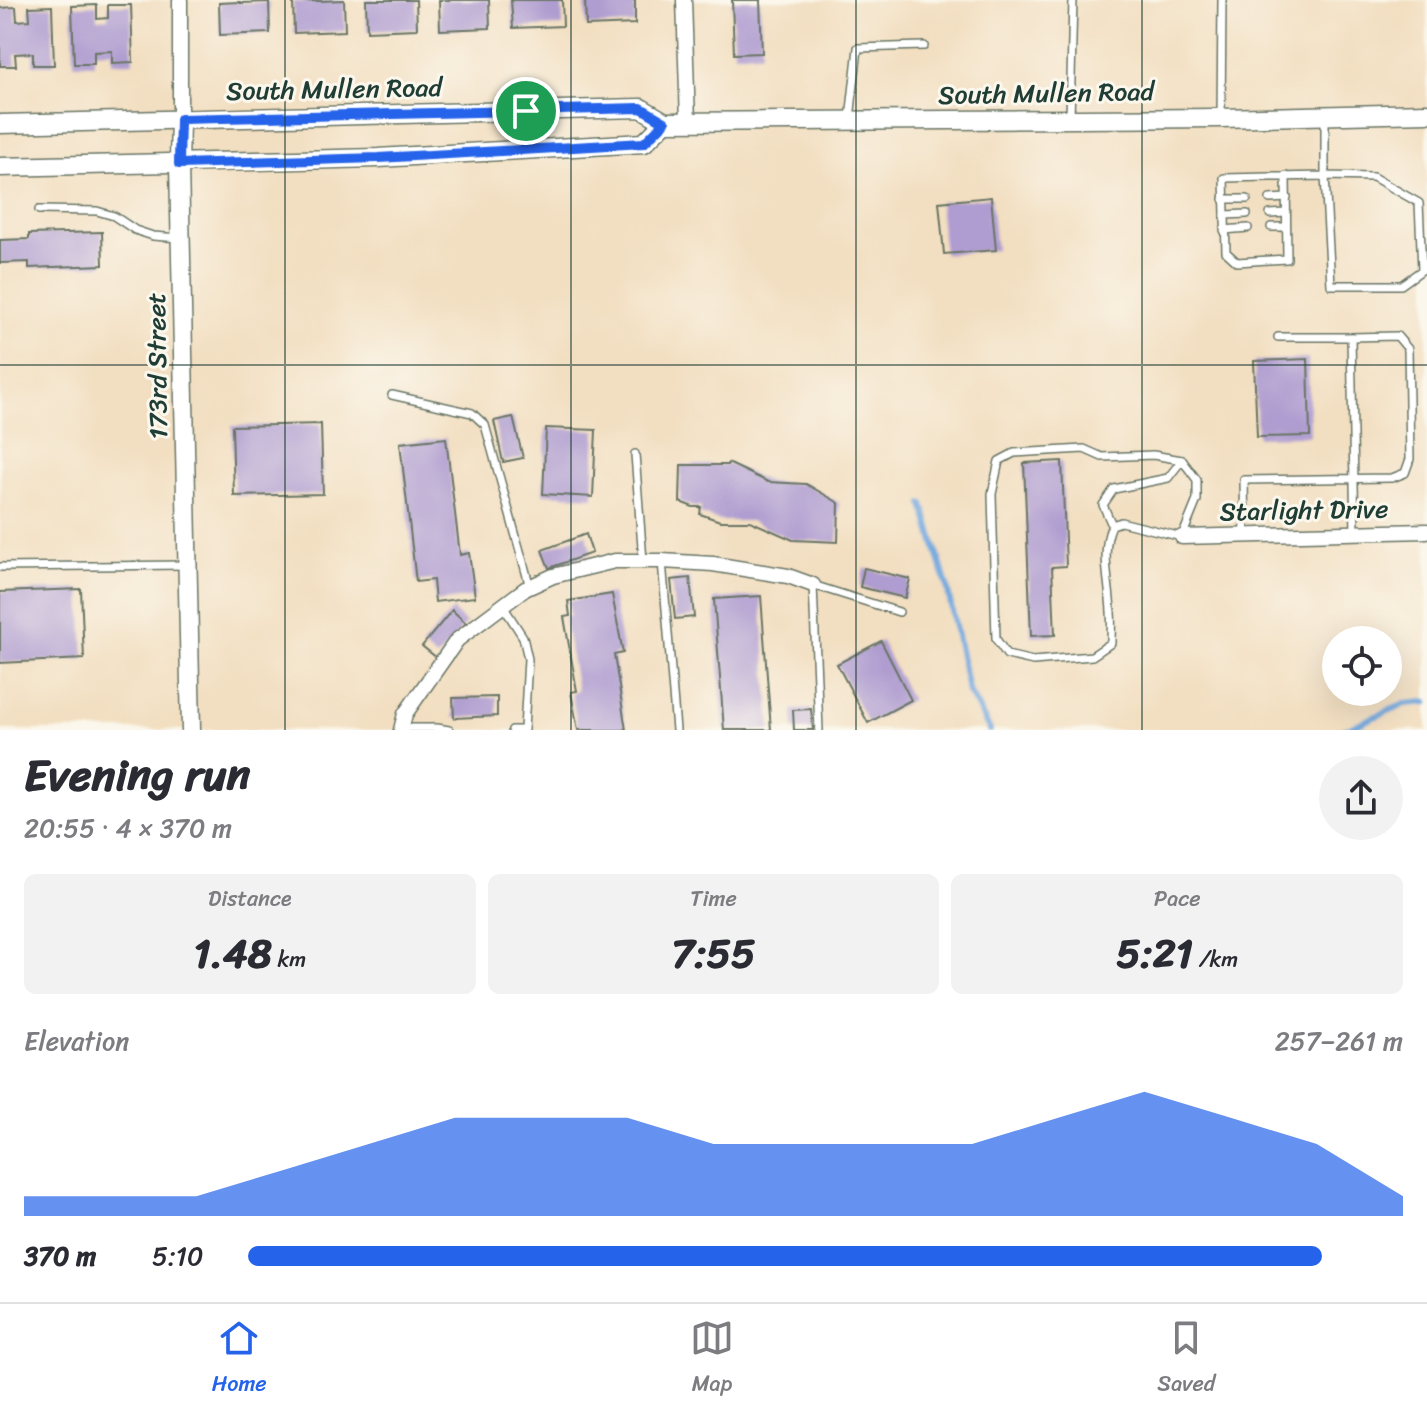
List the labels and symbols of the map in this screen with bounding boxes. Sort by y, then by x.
street label: South Mullen Road [226,64,445,114]
street label: South Mullen Road [938,68,1157,118]
pin [492,77,560,145]
street label: 173rd Street [133,292,181,440]
street label: Starlight Drive [1219,486,1389,534]

